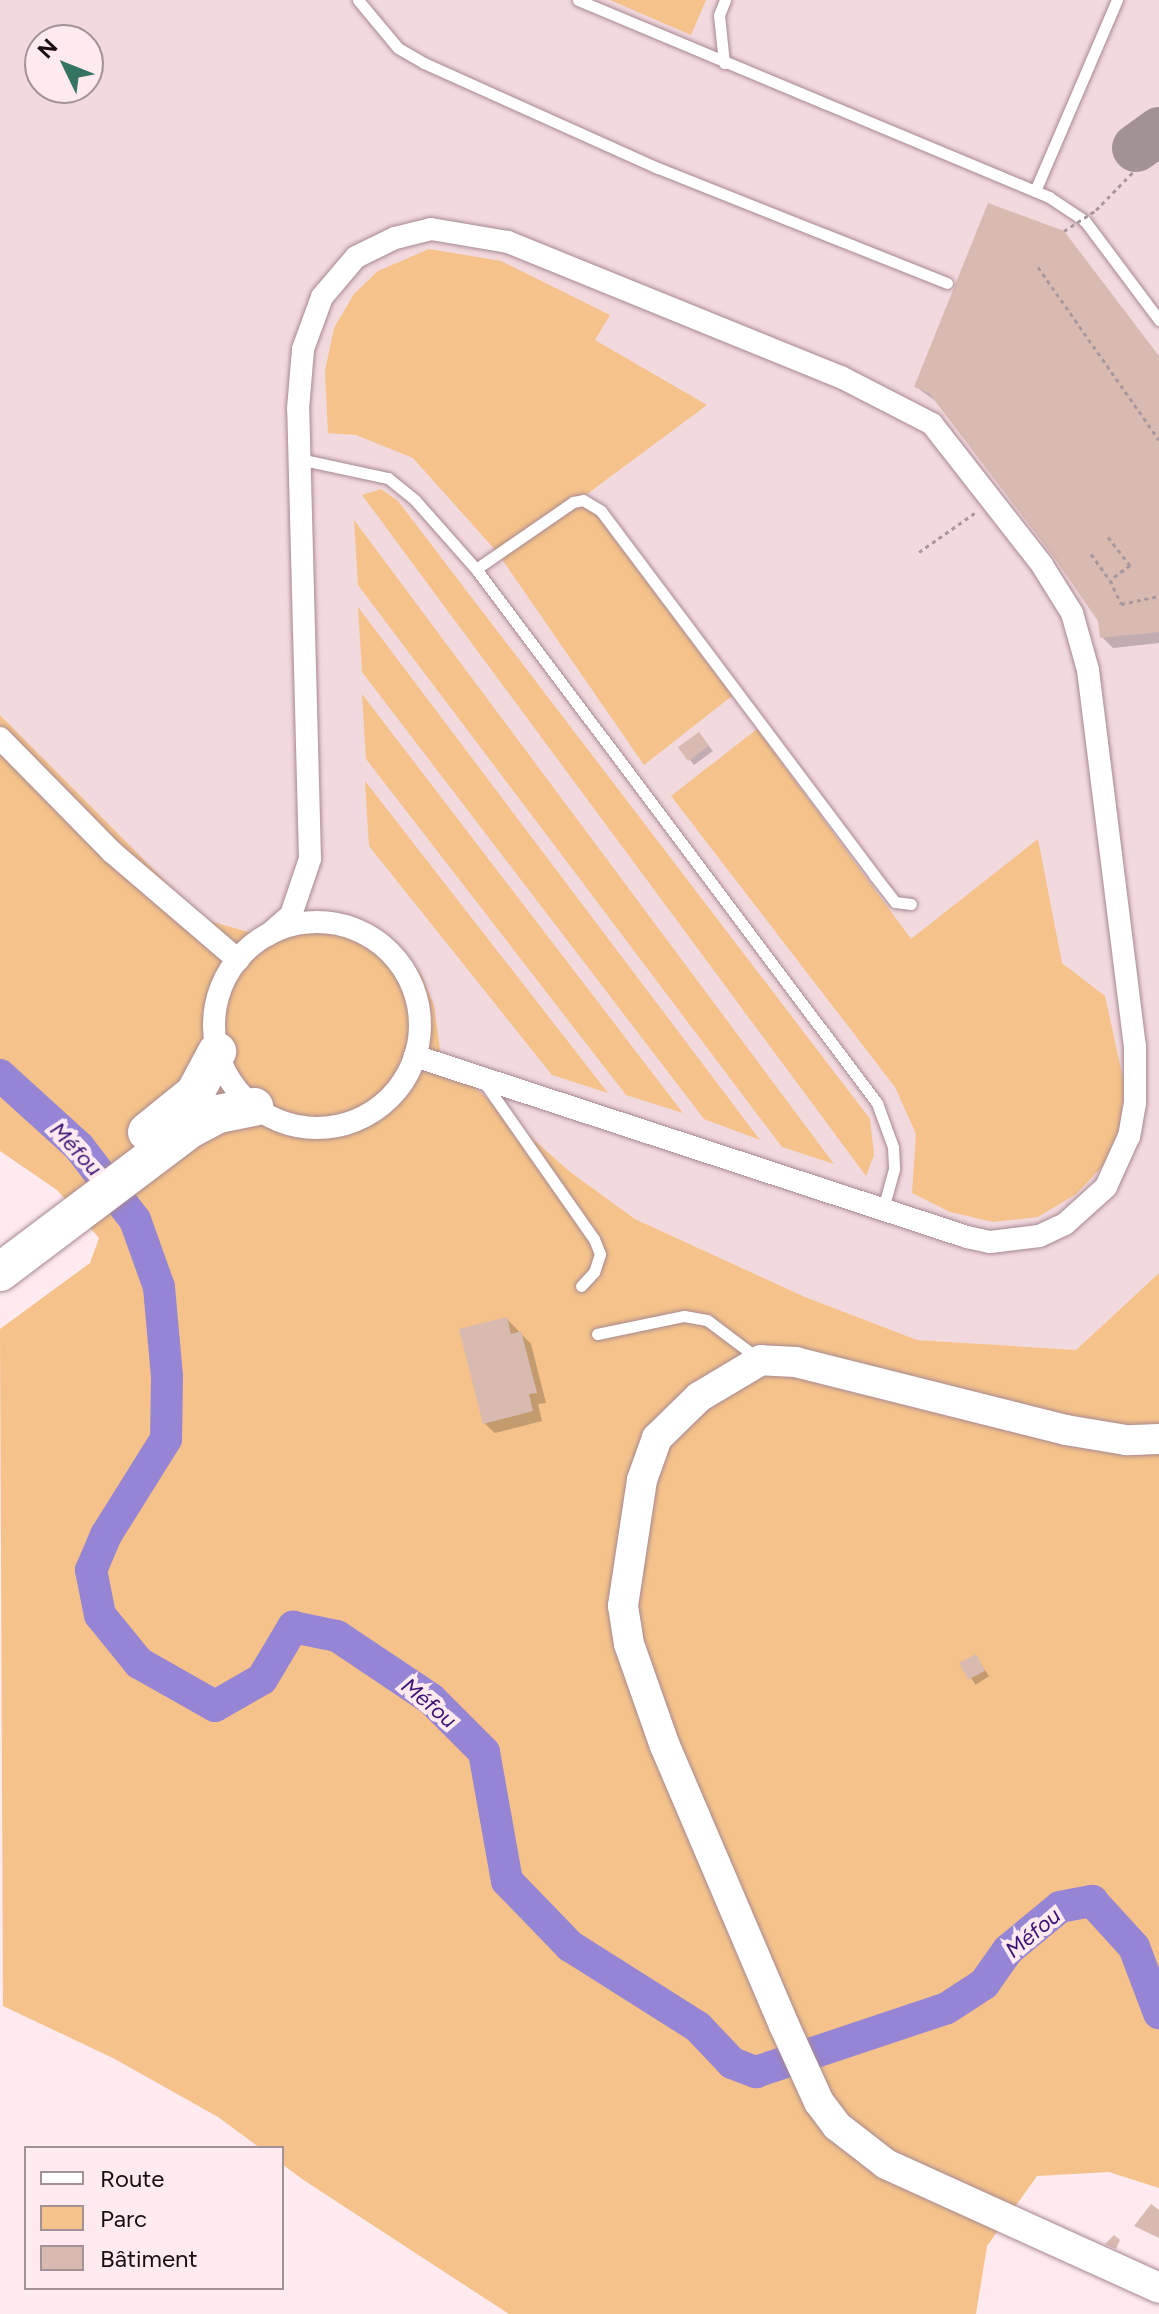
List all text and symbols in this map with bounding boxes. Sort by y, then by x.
north arrow [24,24,104,104]
text: N [32,33,63,64]
water label: Méfou [45,1117,107,1181]
water label: Méfou [396,1672,462,1734]
water label: Méfou [1000,1902,1066,1964]
legend [24,2146,284,2290]
text: Route [100,2164,164,2193]
text: Parc [100,2204,147,2233]
text: Bâtiment [100,2244,198,2273]

